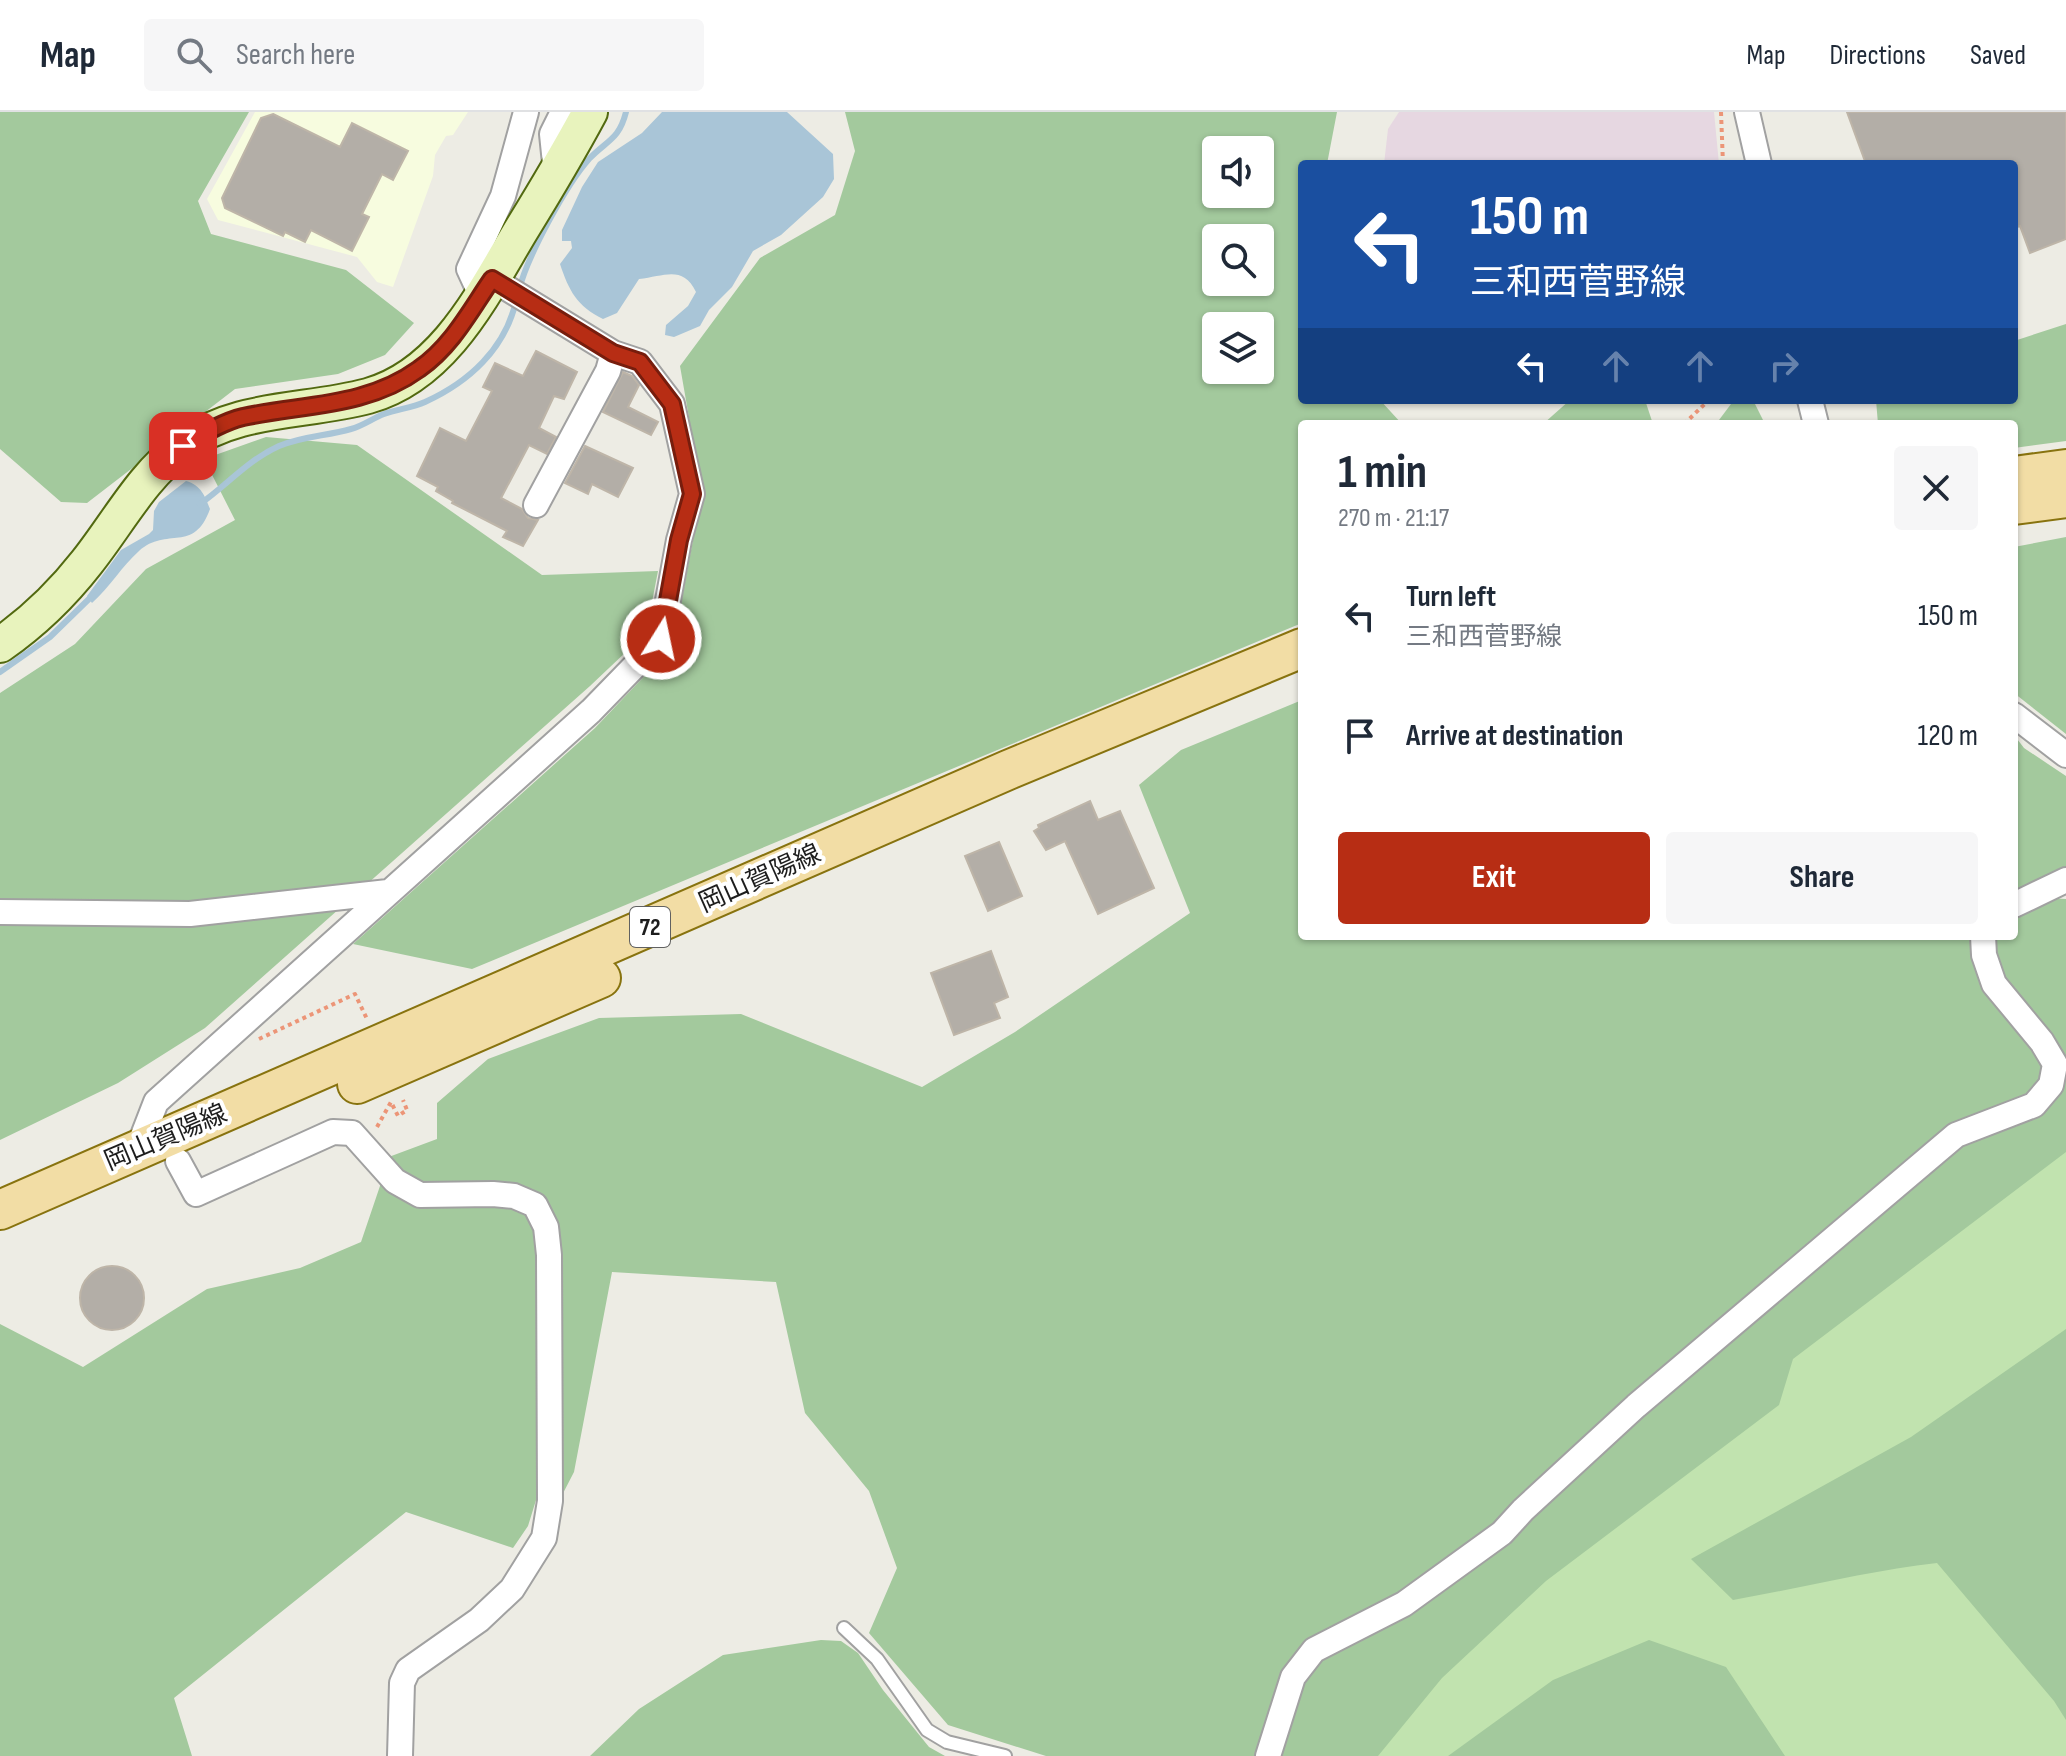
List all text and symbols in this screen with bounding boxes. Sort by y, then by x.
search box [144,19,704,91]
text: Map [40,33,96,78]
icon: search [172,33,216,77]
text: Search here [236,37,355,73]
text: Map [1747,39,1786,72]
text: Directions [1830,39,1926,72]
text: Saved [1970,39,2026,72]
map controls [1202,136,1274,384]
button: sound [1202,136,1274,208]
text: 150 m [1470,184,1589,251]
icon: left [1338,192,1442,296]
button: search [1202,224,1274,296]
text: 三和西菅野線 [1470,262,1686,305]
button: layers [1202,312,1274,384]
icon: left [1510,344,1554,388]
icon: ahead [1594,344,1638,388]
icon: ahead [1678,344,1722,388]
icon: right [1762,344,1806,388]
pin [149,412,217,480]
icon: arrive [161,424,205,468]
text: 1 min [1338,444,1427,501]
button: close [1894,446,1978,530]
text: 270 m · 21:17 [1338,503,1449,534]
text: Turn left [1406,579,1496,615]
icon: left [1338,594,1382,638]
position arrow [619,597,703,681]
text: 150 m [1918,598,1978,634]
text: 三和西菅野線 [1406,622,1562,653]
icon: arrive [1338,714,1382,758]
text: Arrive at destination [1406,718,1623,754]
text: 120 m [1917,718,1978,754]
button: Exit [1338,832,1650,924]
button: Share [1666,832,1978,924]
street label: 岡山賀陽線 [694,838,826,920]
road number: 72 [630,907,670,947]
street label: 岡山賀陽線 [100,1098,232,1178]

